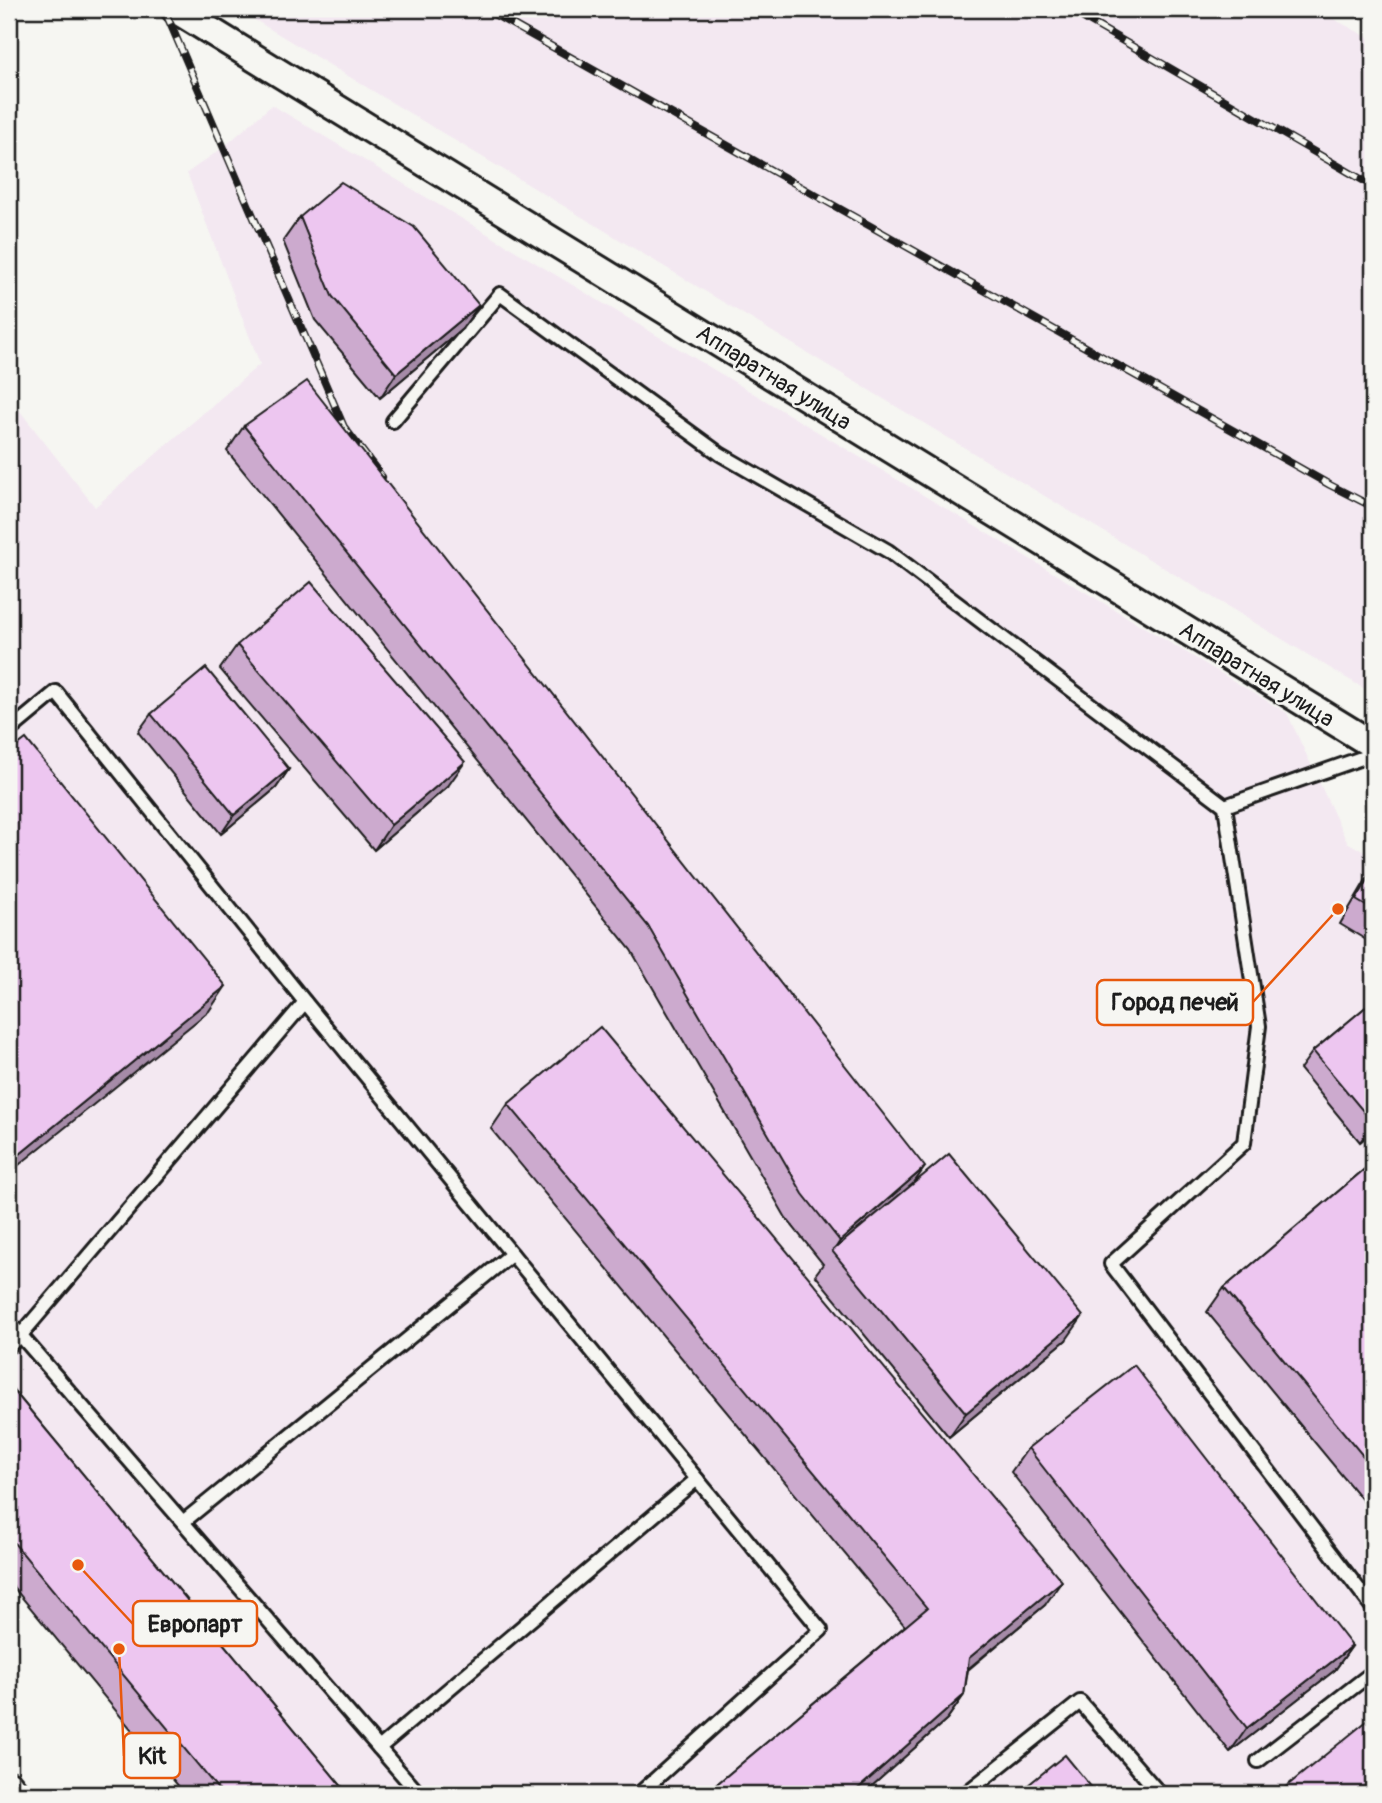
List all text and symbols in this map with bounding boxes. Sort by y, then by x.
street label: Аппаратная улица [691,318,857,437]
street label: Аппаратная улица [1174,615,1340,734]
callout: Город печей [1097,980,1253,1025]
text: Город печей [1111,988,1239,1017]
callout: Европарт [133,1601,257,1646]
text: Европарт [147,1610,244,1639]
callout: Kit [124,1733,180,1778]
text: Kit [138,1742,168,1771]

